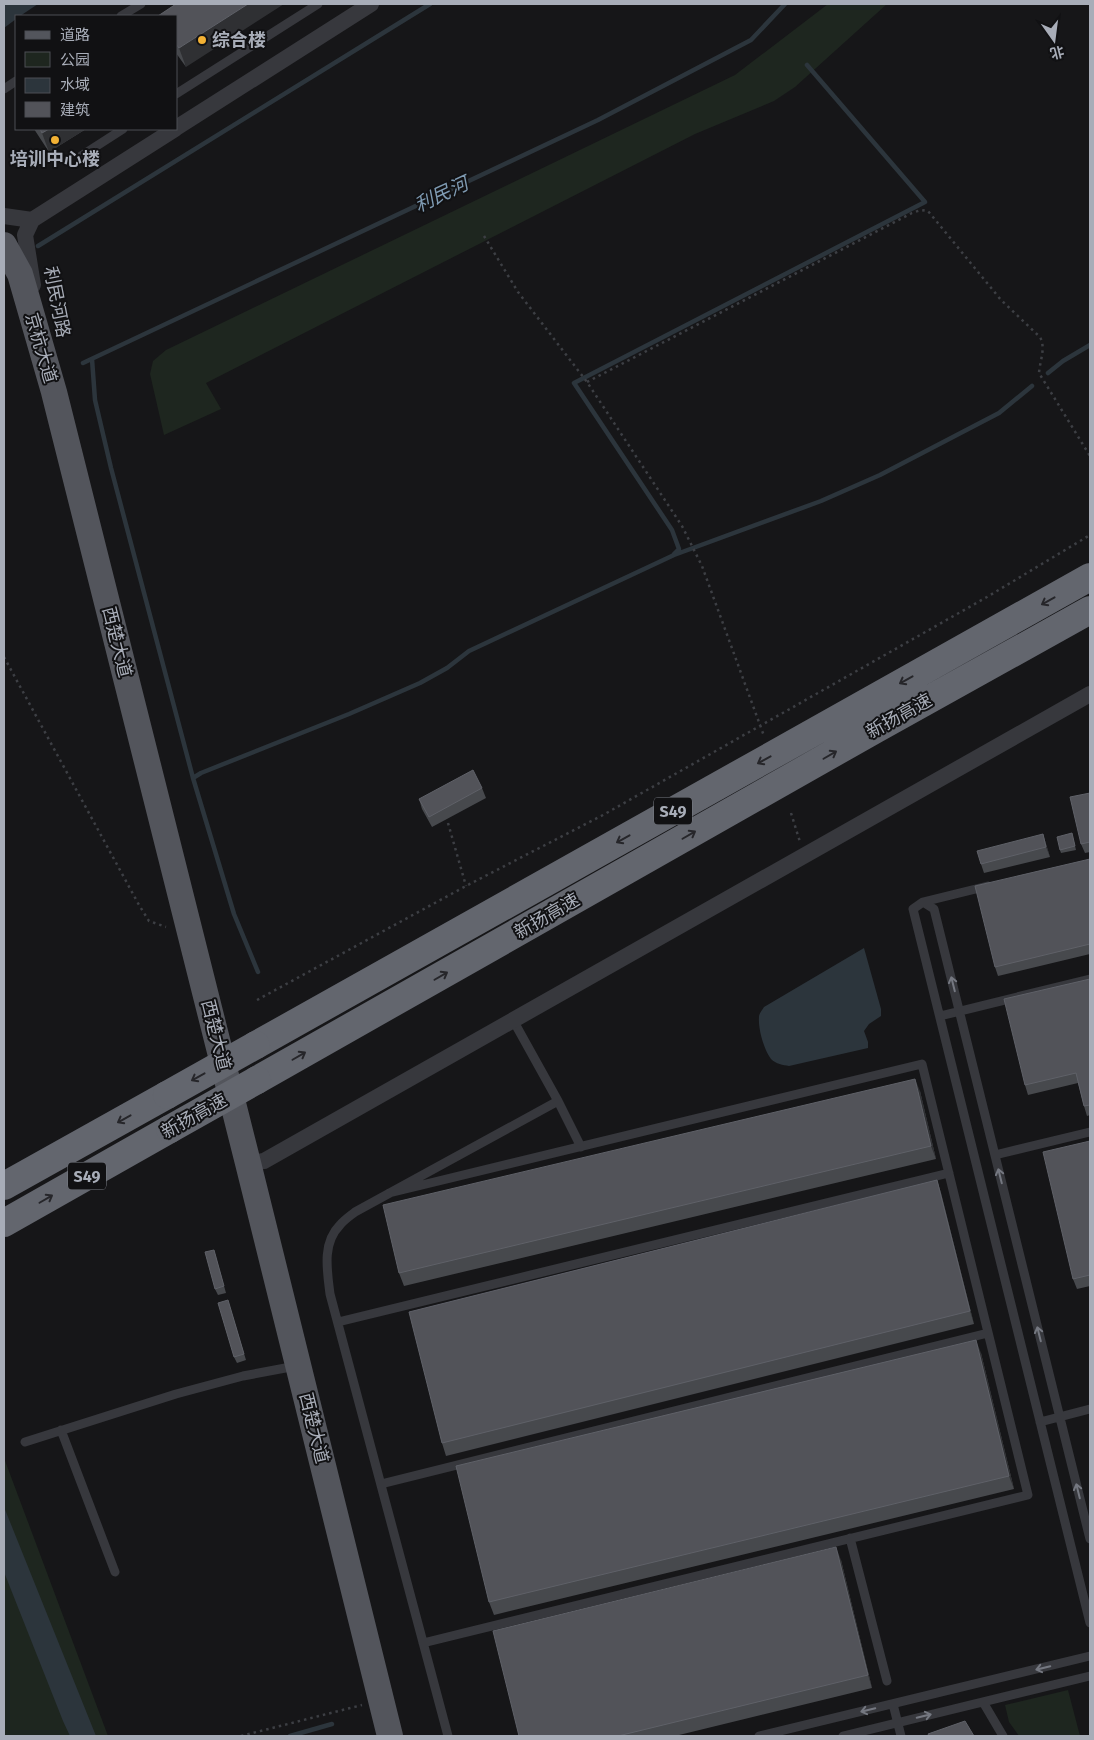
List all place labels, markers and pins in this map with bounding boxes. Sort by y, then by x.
place label: 综合楼 [212,29,266,51]
marker: 综合楼 [196,34,208,46]
marker: 培训中心楼 [49,134,61,146]
place label: 培训中心楼 [10,148,100,170]

